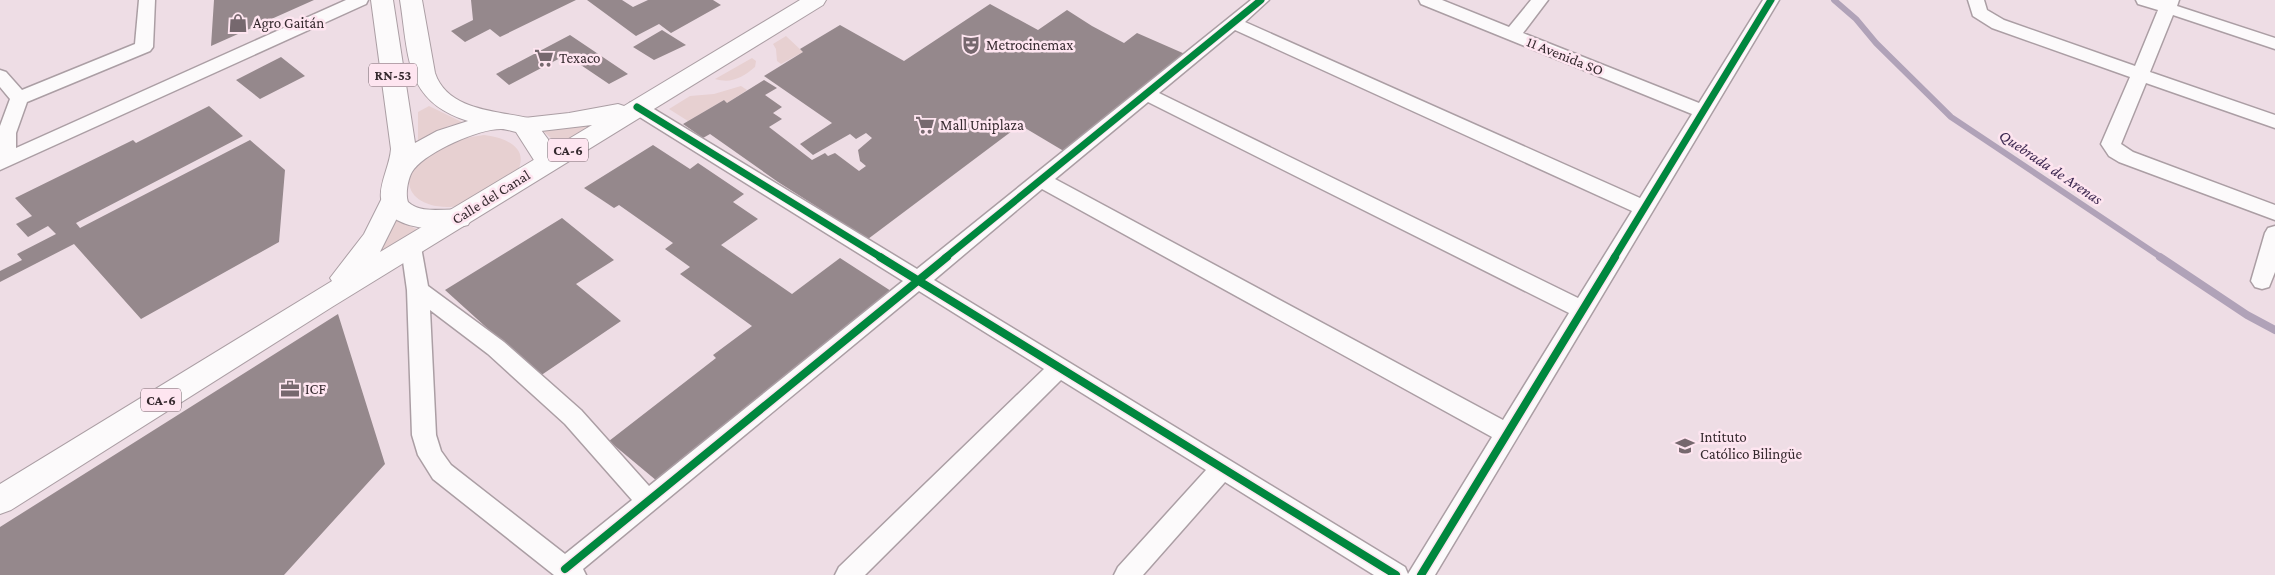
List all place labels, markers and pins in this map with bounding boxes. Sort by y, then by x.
shop icon: Agro Gaitán [227,12,249,34]
place label: Agro Gaitán [253,15,324,32]
theatre icon: Metrocinemax [960,34,982,56]
place label: Metrocinemax [986,37,1073,53]
supermarket icon: Texaco [533,47,555,69]
place label: Texaco [559,50,600,66]
supermarket icon: Mall Uniplaza [914,114,936,136]
place label: Mall Uniplaza [940,117,1024,134]
office icon: ICF [279,378,301,400]
place label: ICF [305,381,326,397]
place label: Intituto Católico Bilingüe [1700,429,1803,463]
school or university icon: Intituto Católico Bilingüe [1674,435,1696,457]

